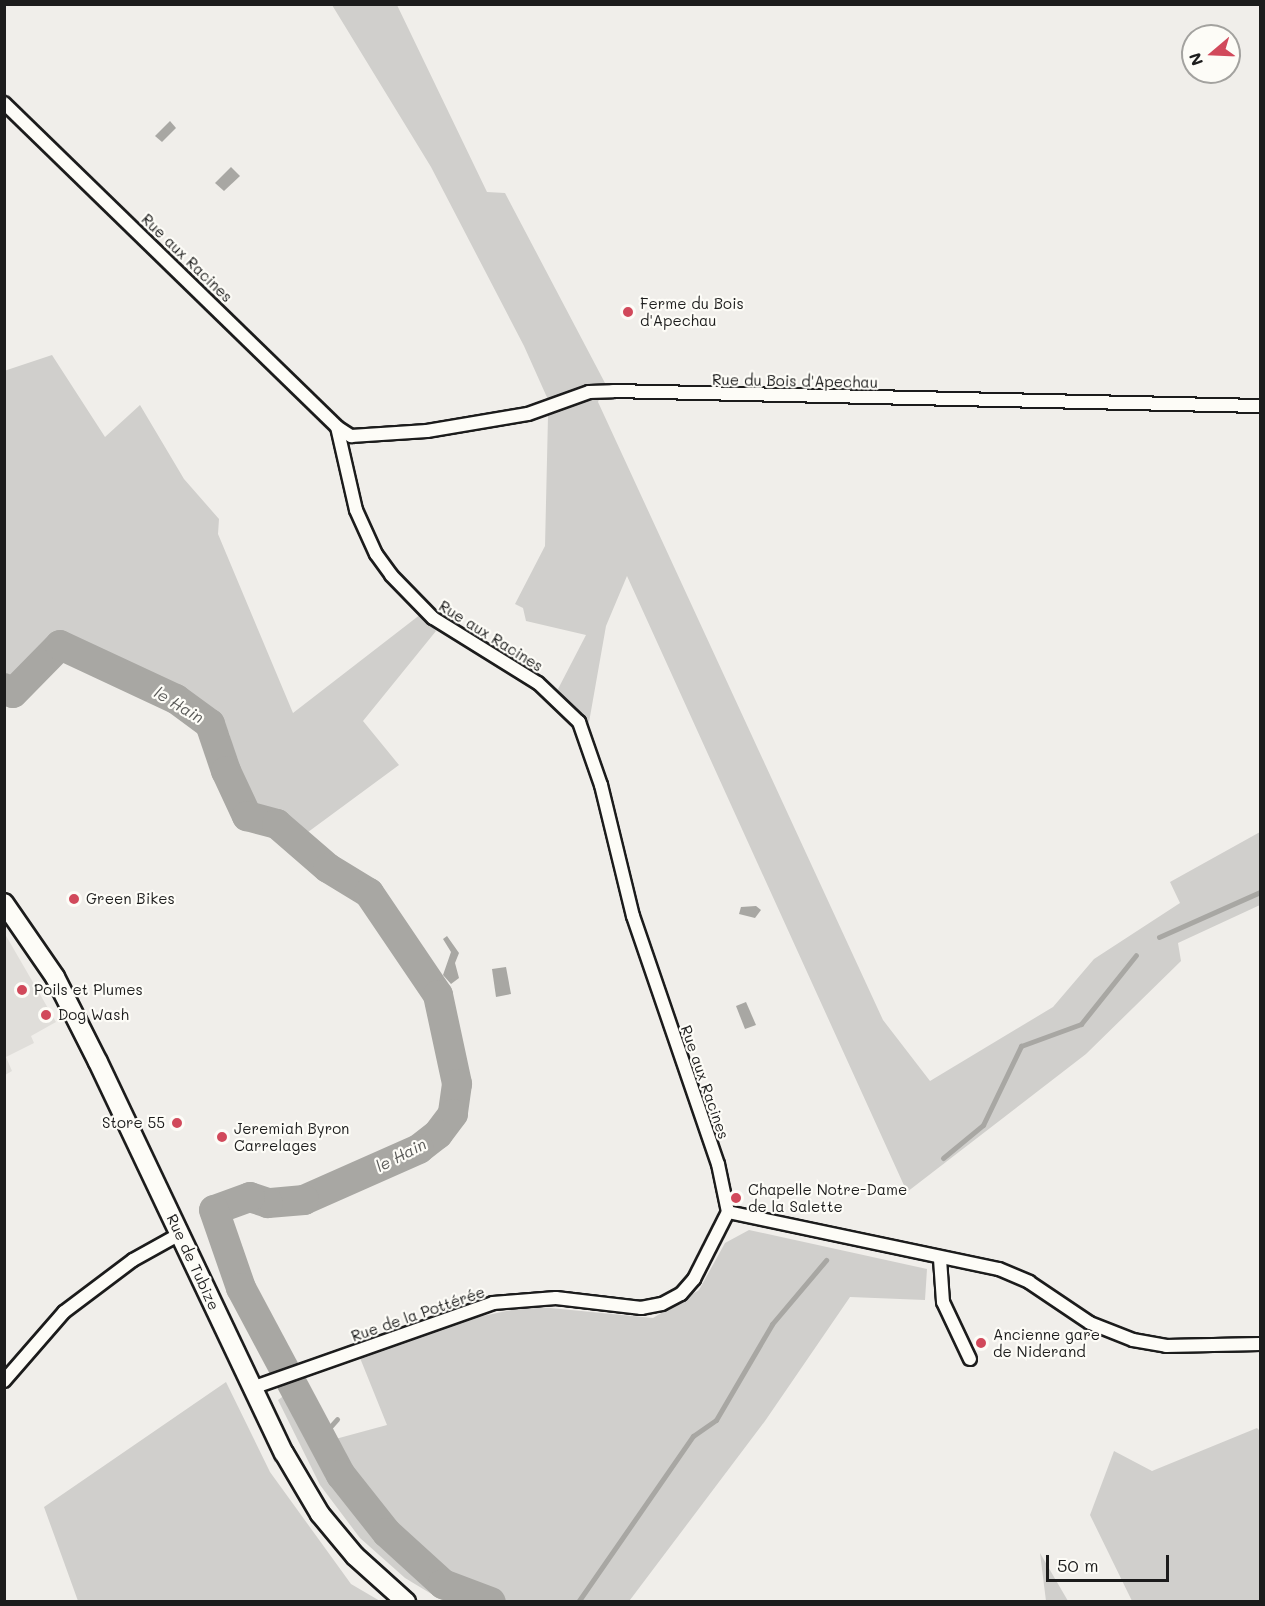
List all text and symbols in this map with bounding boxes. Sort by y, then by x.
north arrow [1181,24,1241,84]
text: N [1183,50,1207,69]
street label: Rue aux Racines [138,210,236,306]
place label: Ferme du Bois d'Apechau [640,294,744,329]
marker: Ferme du Bois d'Apechau [621,305,635,319]
street label: Rue du Bois d'Apechau [712,371,878,391]
street label: Rue aux Racines [436,597,546,675]
water label: le Hain [151,683,207,727]
place label: Green Bikes [86,890,175,908]
marker: Green Bikes [67,892,81,906]
place label: Poils et Plumes [34,981,143,999]
marker: Poils et Plumes [15,983,29,997]
place label: Dog Wash [58,1006,129,1024]
marker: Dog Wash [39,1008,53,1022]
street label: Rue aux Racines [677,1023,733,1141]
place label: Store 55 [102,1114,165,1132]
marker: Store 55 [170,1116,184,1130]
place label: Jeremiah Byron Carrelages [234,1119,349,1154]
marker: Jeremiah Byron Carrelages [215,1130,229,1144]
water label: le Hain [373,1134,429,1176]
place label: Chapelle Notre-Dame de la Salette [748,1180,907,1215]
marker: Chapelle Notre-Dame de la Salette [729,1191,743,1205]
street label: Rue de Tubize [163,1211,223,1313]
street label: Rue de la Pottérée [349,1283,487,1345]
place label: Ancienne gare de Niderand [993,1325,1100,1360]
marker: Ancienne gare de Niderand [974,1336,988,1350]
scale bar [1049,1543,1172,1581]
text: 50 m [1057,1553,1099,1577]

